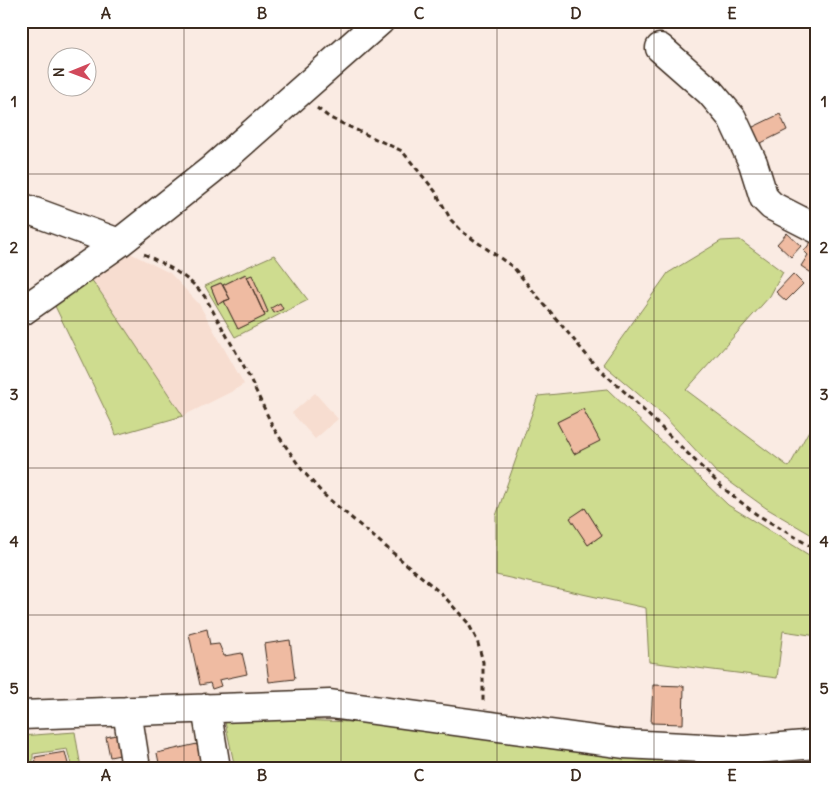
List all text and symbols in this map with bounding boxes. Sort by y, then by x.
text: A [101,3,111,23]
text: B [257,3,268,23]
text: C [414,3,425,23]
text: D [570,3,582,23]
text: E [727,3,737,23]
north arrow [48,48,98,98]
text: N [50,67,68,77]
text: 1 [11,91,17,111]
text: 1 [821,91,827,111]
text: 2 [10,237,19,257]
text: 2 [820,237,829,257]
text: 3 [9,384,19,404]
text: 3 [819,384,829,404]
text: 4 [9,531,19,551]
text: 4 [819,531,829,551]
text: 5 [9,678,19,698]
text: 5 [819,678,829,698]
text: A [101,765,111,785]
text: B [257,765,268,785]
text: C [414,765,425,785]
text: D [570,765,582,785]
text: E [727,765,737,785]

